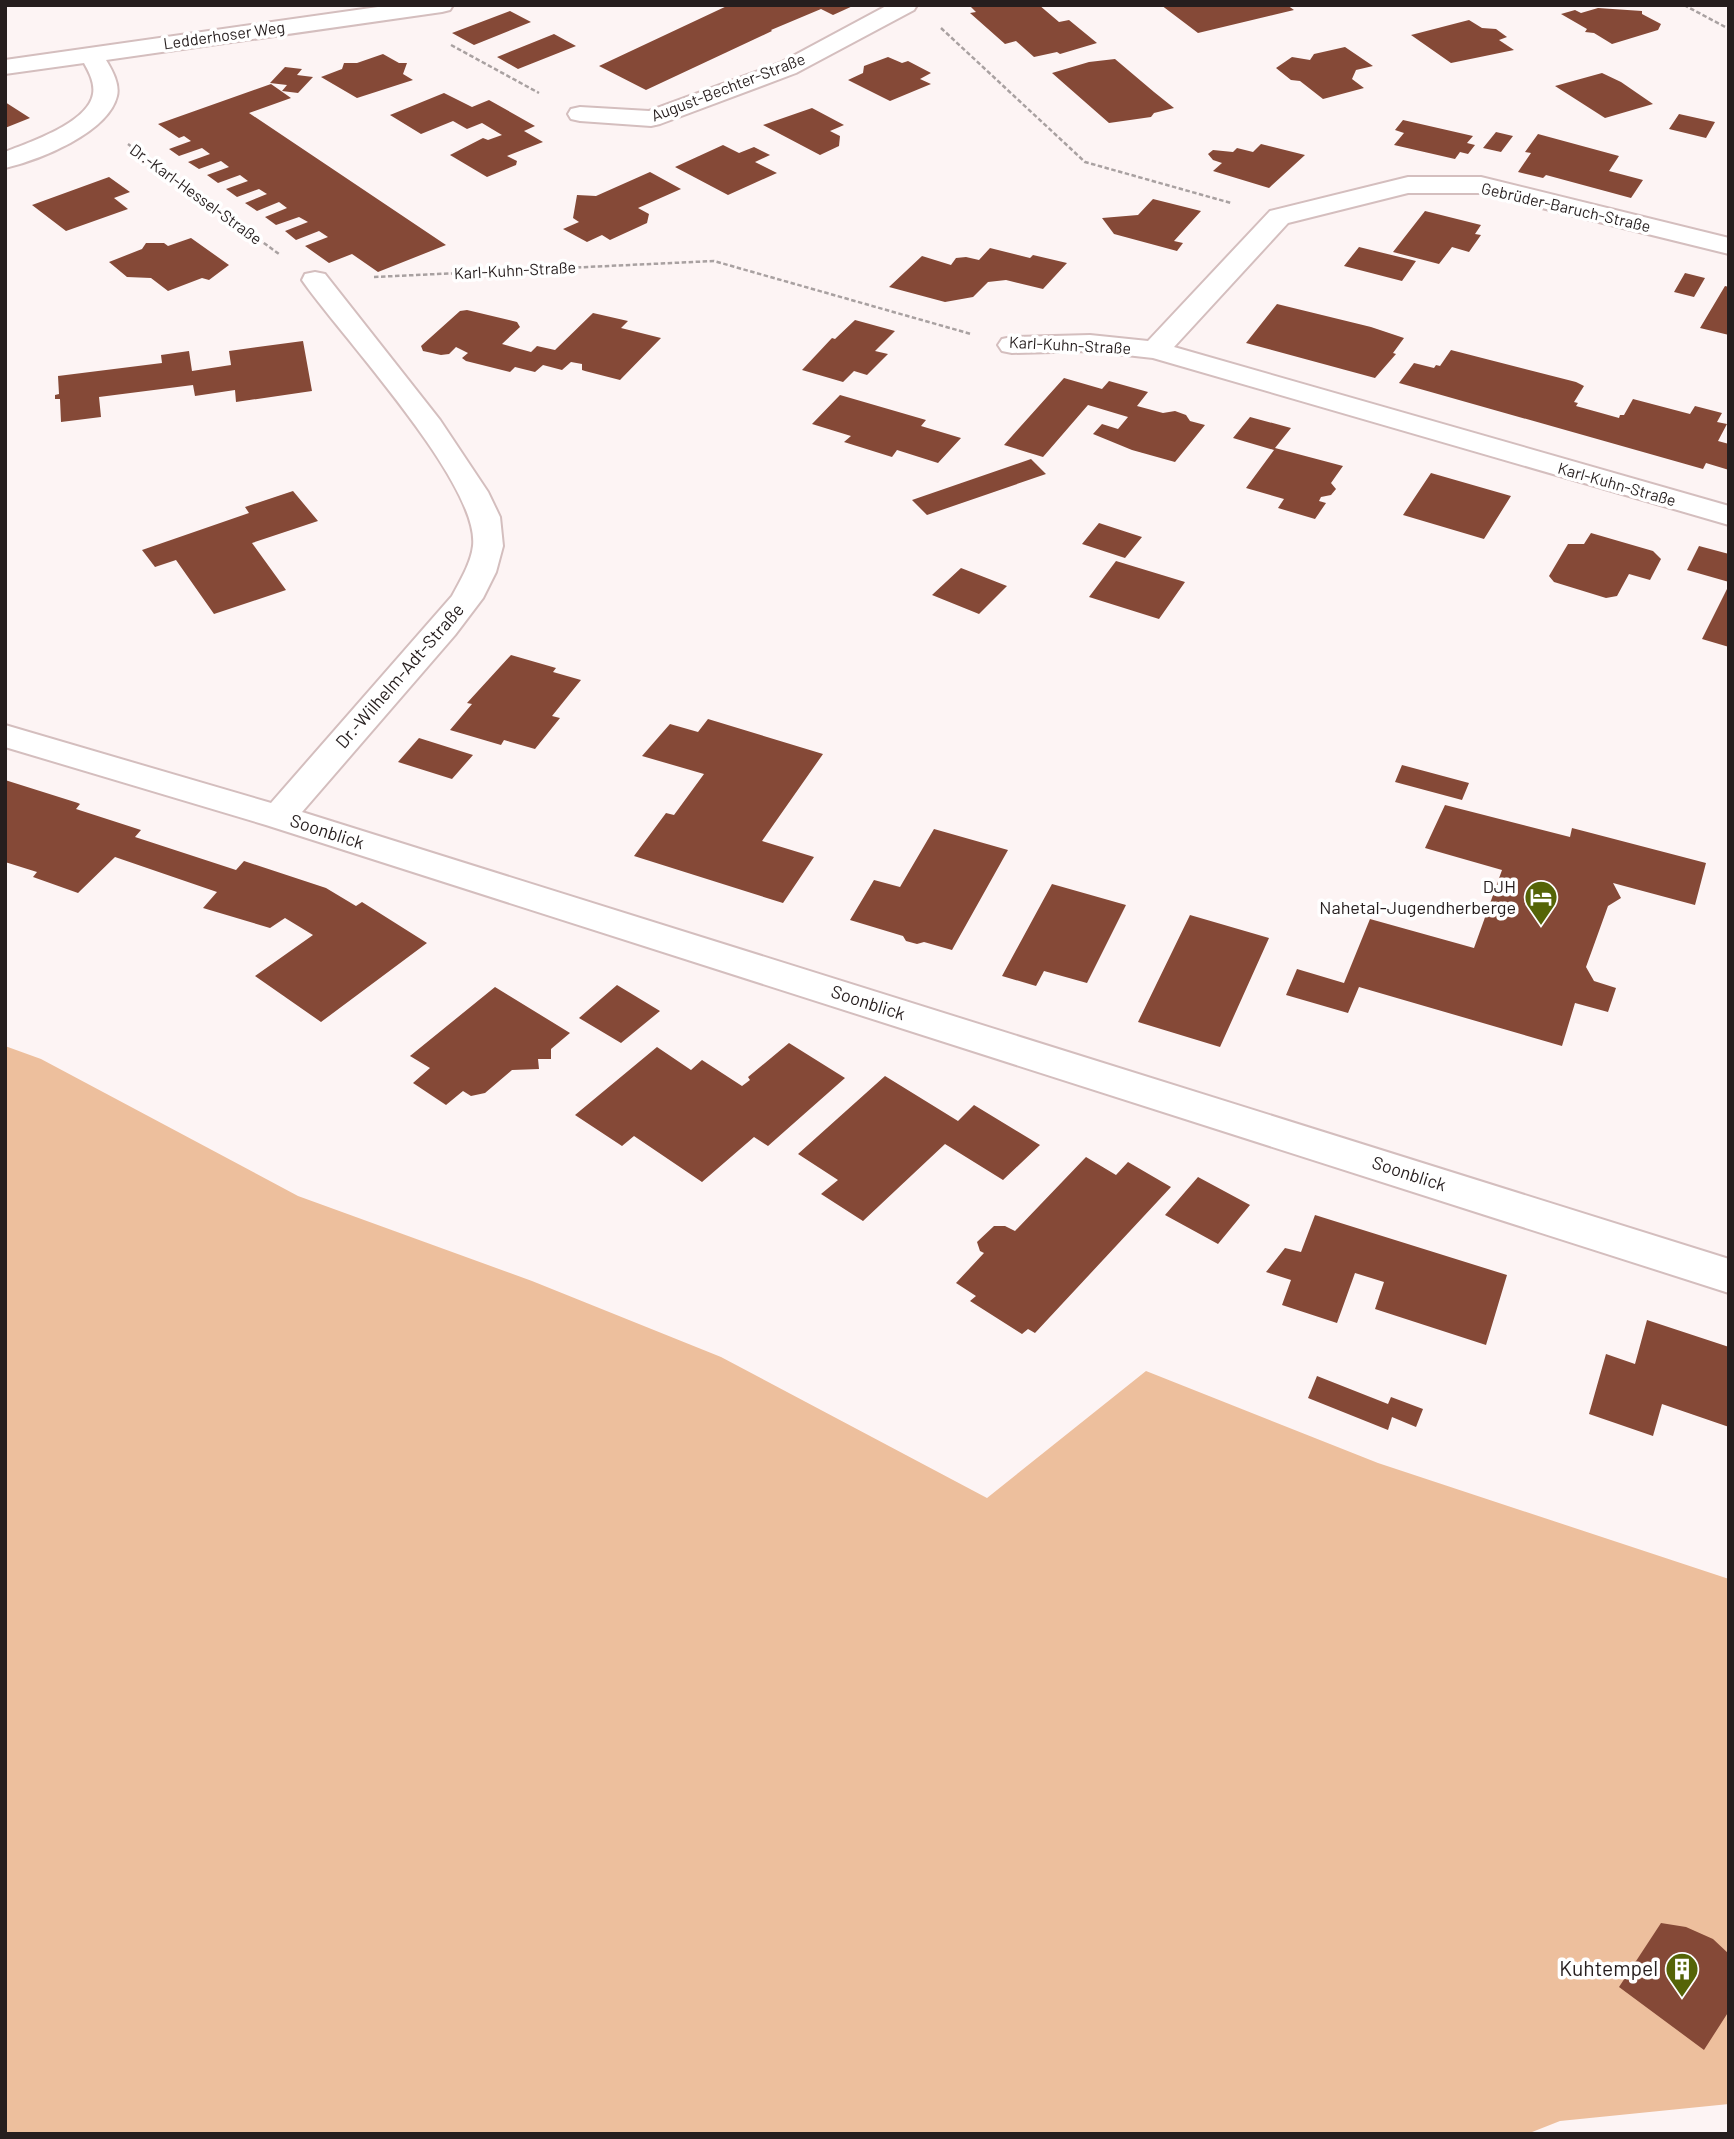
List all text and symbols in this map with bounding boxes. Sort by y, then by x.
street label: Ledderhoser Weg [162,17,286,52]
street label: August-Bechter-Straße [648,48,807,125]
street label: Dr.-Karl-Hessel-Straße [127,139,266,248]
street label: Gebrüder-Baruch-Straße [1480,178,1653,235]
street label: Karl-Kuhn-Straße [453,257,576,282]
street label: Karl-Kuhn-Straße [1009,332,1132,357]
street label: Karl-Kuhn-Straße [1556,458,1678,509]
street label: Dr.-Wilhelm-Adt-Straße [330,598,468,752]
street label: Soonblick [287,809,367,853]
place label: DJH Nahetal-Jugendherberge [1319,875,1516,918]
hotel icon: DJH Nahetal-Jugendherberge [1522,878,1560,927]
street label: Soonblick [828,980,908,1024]
street label: Soonblick [1369,1151,1449,1195]
building icon: Kuhtempel [1663,1950,1701,1999]
place label: Kuhtempel [1559,1955,1658,1980]

